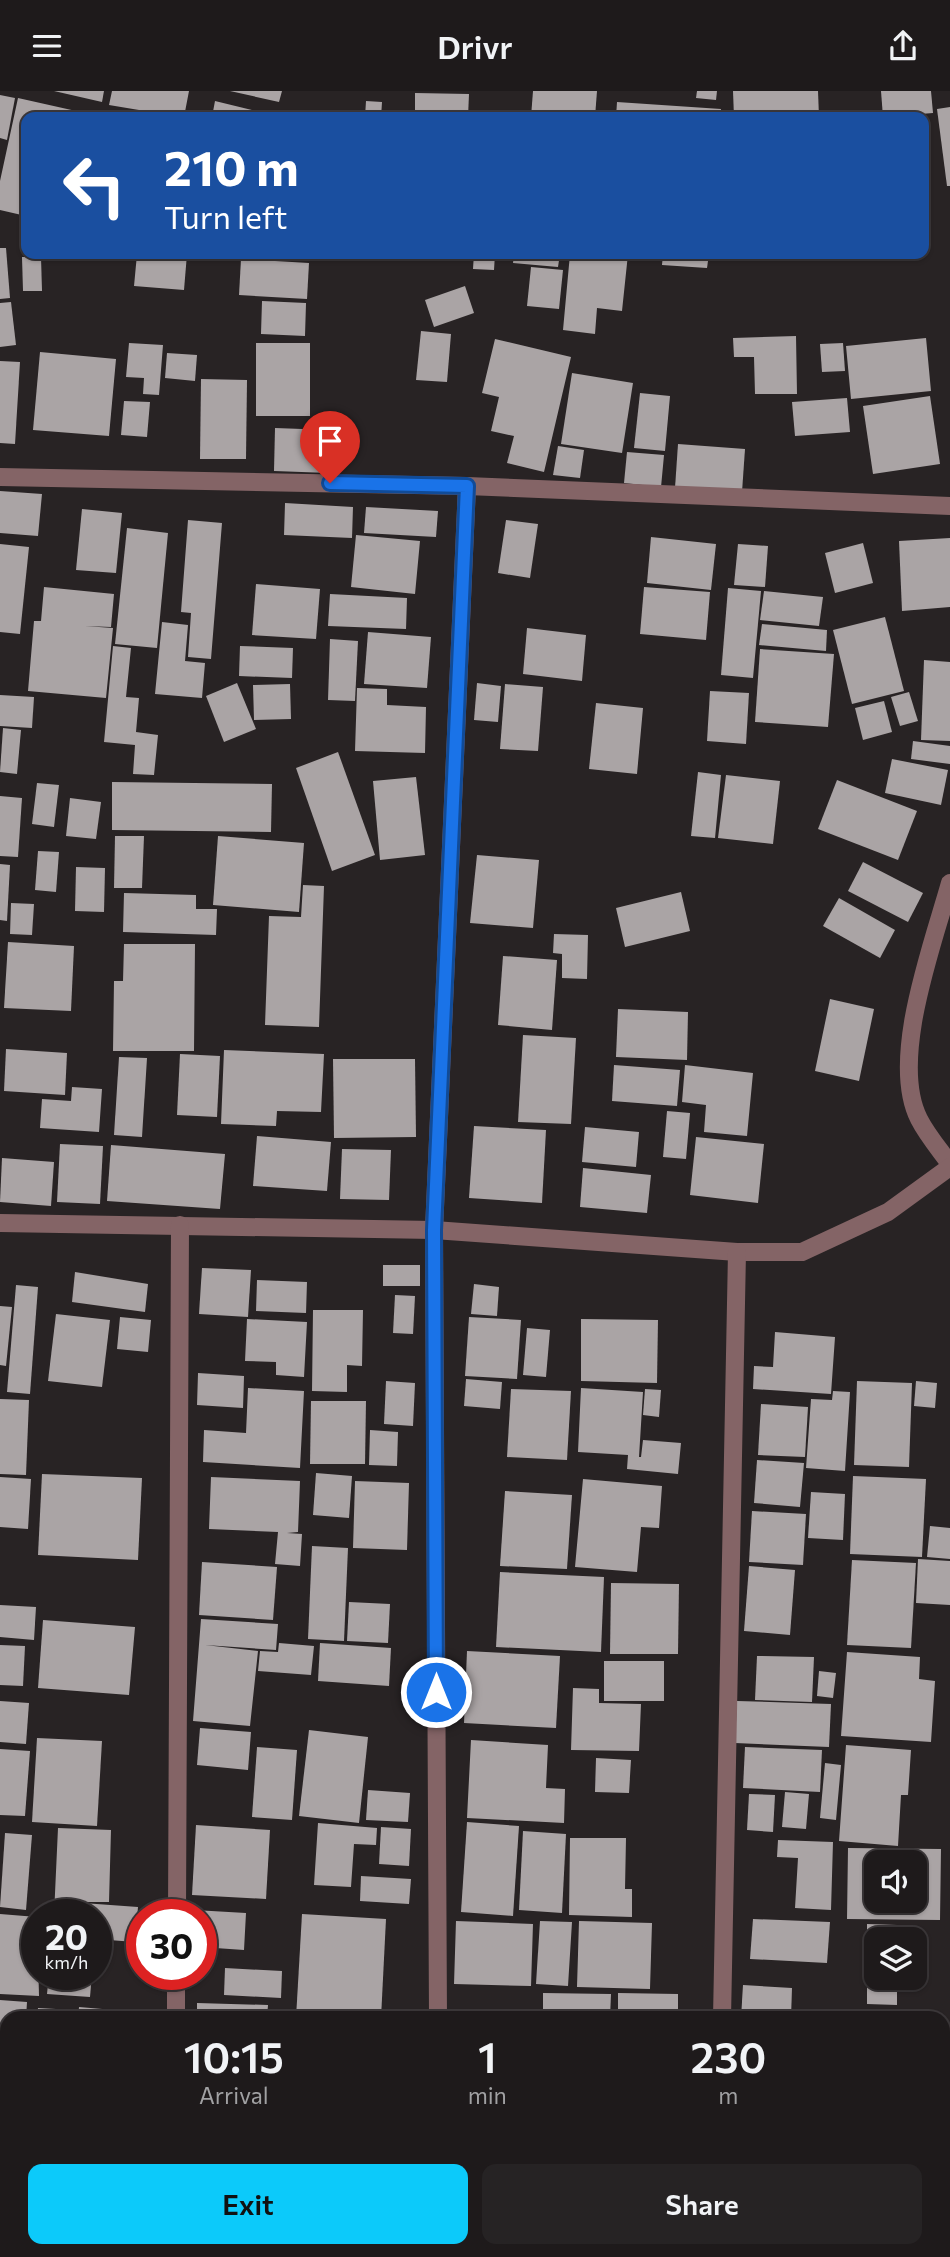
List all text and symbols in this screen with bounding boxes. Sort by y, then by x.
text: Drivr [437,26,513,66]
icon: menu [28,27,66,65]
icon: share [884,27,922,65]
text: 210 m [164,136,299,196]
icon: left [49,140,140,231]
text: Turn left [164,196,288,236]
pin [300,411,360,483]
icon: arrive [311,422,349,460]
position arrow [399,1655,473,1729]
map controls [864,1850,927,1990]
button: sound [864,1850,927,1913]
speed limit sign: 30 [126,1899,217,1990]
text: 20 [45,1914,88,1957]
button: layers [864,1927,927,1990]
text: km/h [45,1951,88,1973]
text: 10:15 [184,2030,284,2082]
text: 1 [478,2030,497,2082]
text: 230 [691,2030,766,2082]
text: Arrival [199,2081,269,2109]
text: min [468,2081,507,2109]
text: m [718,2081,738,2109]
button: Exit [28,2164,468,2244]
button: Share [482,2164,922,2244]

